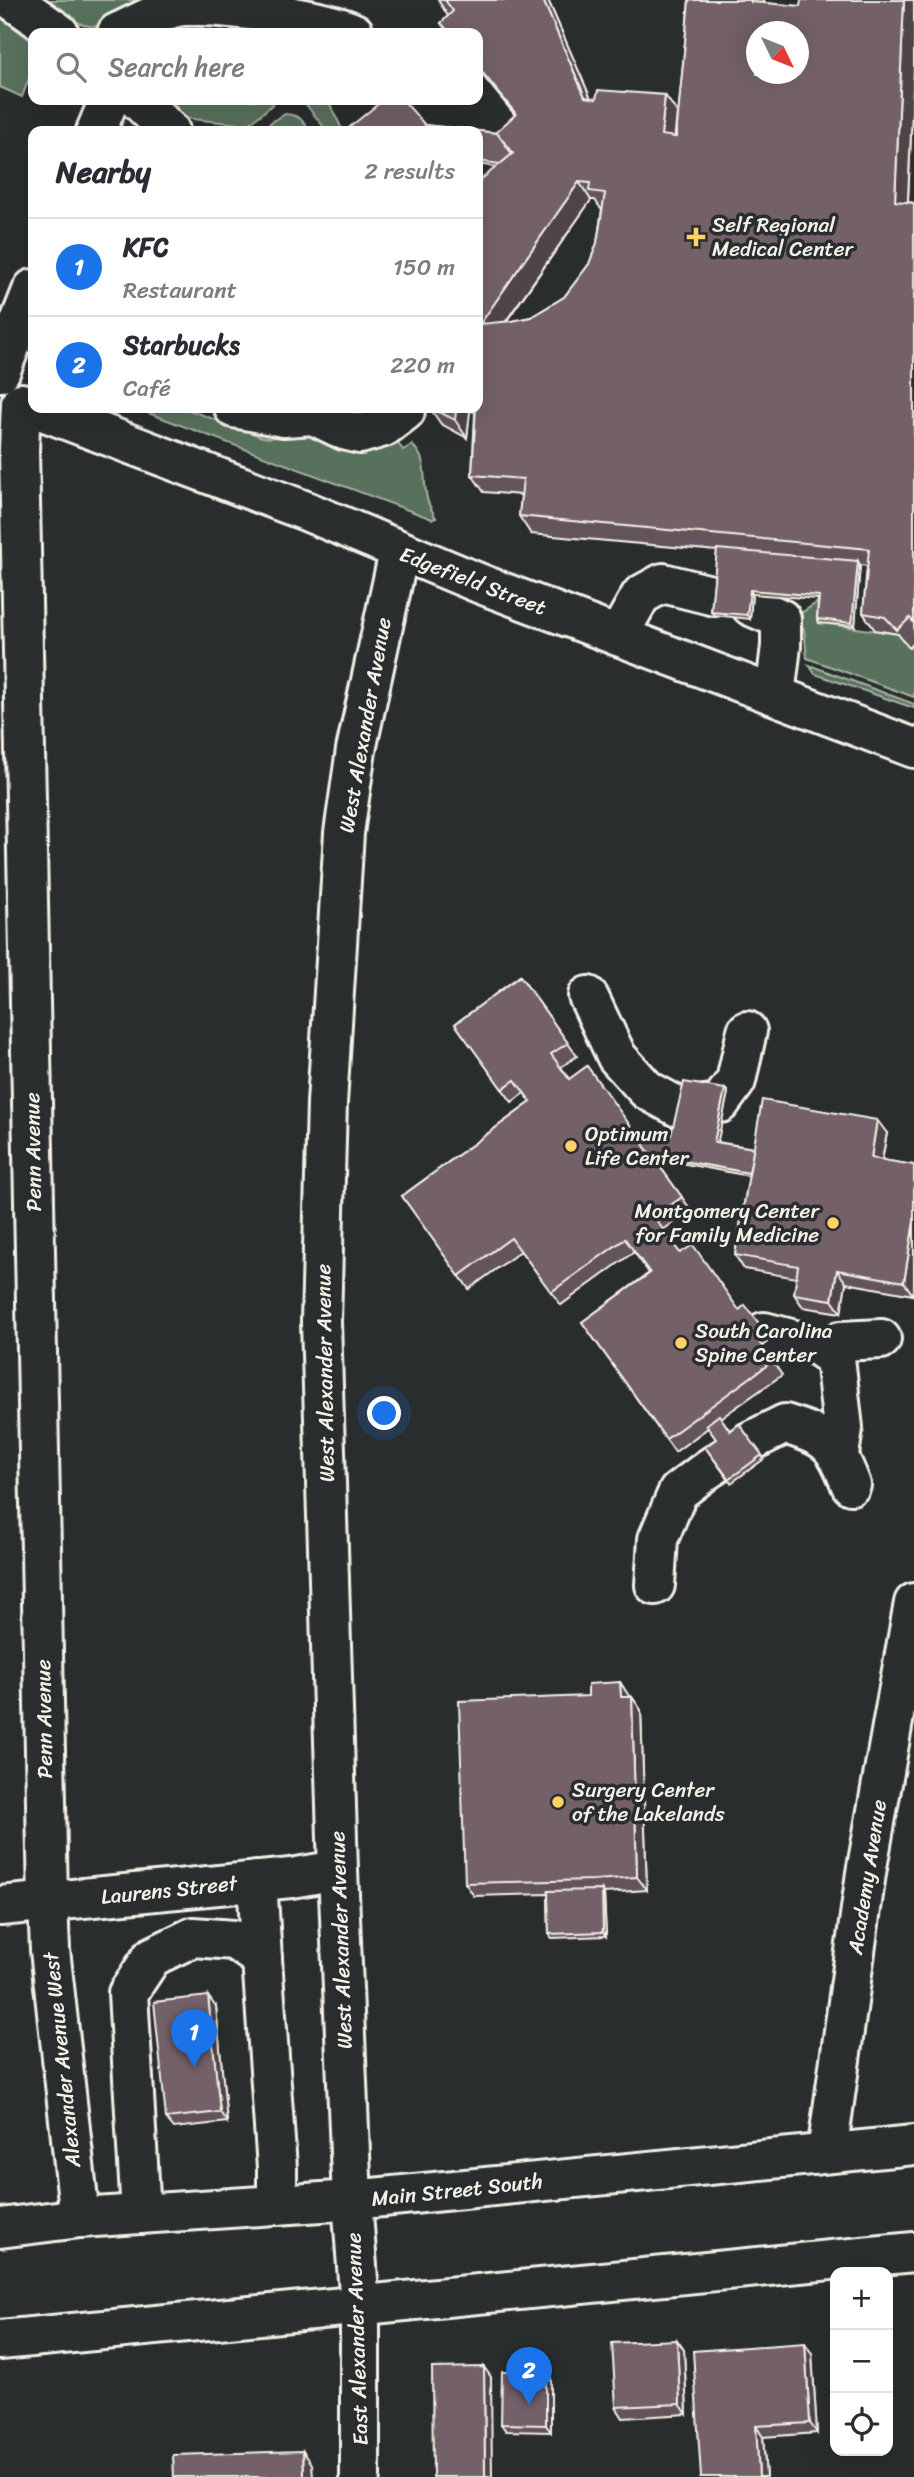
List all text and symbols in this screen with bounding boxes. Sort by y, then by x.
north arrow [746,21,809,84]
search box [28,28,483,105]
text: Search here [108,44,245,90]
icon: search [52,48,90,86]
text: Nearby [56,145,151,199]
text: 2 results [364,151,455,192]
place label: Self Regional Medical Center [712,206,854,268]
text: KFC [123,224,169,270]
marker: Self Regional Medical Center [686,227,706,247]
text: 1 [74,247,84,288]
text: 150 m [393,247,455,288]
text: Restaurant [123,270,237,311]
text: Starbucks [123,322,240,368]
text: 2 [72,345,86,386]
text: 220 m [390,345,455,386]
text: Café [123,368,171,409]
street label: Edgefield Street [394,536,552,626]
street label: West Alexander Avenue [327,614,403,836]
street label: Penn Avenue [13,1092,53,1212]
place label: Optimum Life Center [585,1115,690,1177]
marker: Optimum Life Center [563,1138,579,1154]
place label: Montgomery Center for Family Medicine [635,1192,820,1254]
marker: Montgomery Center for Family Medicine [825,1215,841,1231]
street label: West Alexander Avenue [304,1263,346,1482]
place label: South Carolina Spine Center [695,1312,833,1374]
marker: South Carolina Spine Center [673,1335,689,1351]
your location [367,1396,401,1430]
street label: Penn Avenue [24,1659,64,1779]
place label: Surgery Center of the Lakelands [572,1771,725,1833]
marker: Surgery Center of the Lakelands [550,1794,566,1810]
street label: Academy Avenue [836,1797,898,1958]
street label: West Alexander Avenue [318,1830,364,2050]
street label: Laurens Street [99,1864,240,1916]
street label: Alexander Avenue West [32,1949,92,2170]
pin: 1 [171,2009,217,2067]
street label: Main Street South [369,2162,545,2218]
street label: East Alexander Avenue [334,2232,380,2446]
map controls [830,2267,893,2456]
button: + [830,2267,893,2330]
button: − [830,2330,893,2393]
pin: 2 [506,2347,552,2405]
button: locate [830,2393,893,2456]

